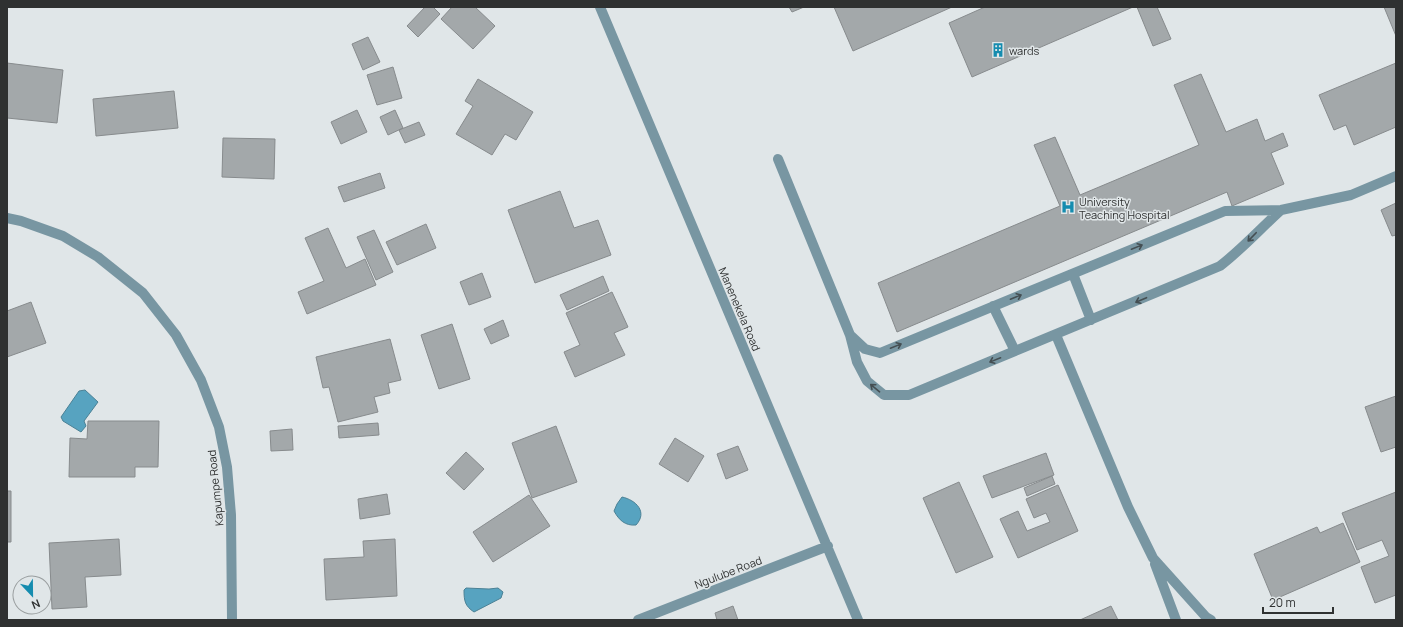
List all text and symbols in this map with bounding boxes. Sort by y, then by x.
building icon: wards [990,42,1006,58]
place label: wards [1009,43,1040,58]
place label: University Teaching Hospital [1079,194,1169,222]
hospital icon: University Teaching Hospital [1060,199,1076,215]
one-way arrow [1248,232,1257,242]
one-way arrow [1130,243,1142,251]
street label: Manenekela Road [716,265,764,353]
one-way arrow [1010,292,1022,300]
one-way arrow [1135,296,1147,304]
one-way arrow [890,342,902,349]
one-way arrow [989,356,1001,364]
one-way arrow [869,383,880,392]
street label: Kapumpe Road [204,449,226,527]
street label: Ngulube Road [692,552,764,592]
north arrow [12,575,52,615]
scale bar [1263,589,1333,615]
text: 20 m [1269,594,1296,611]
text: N [29,596,42,613]

